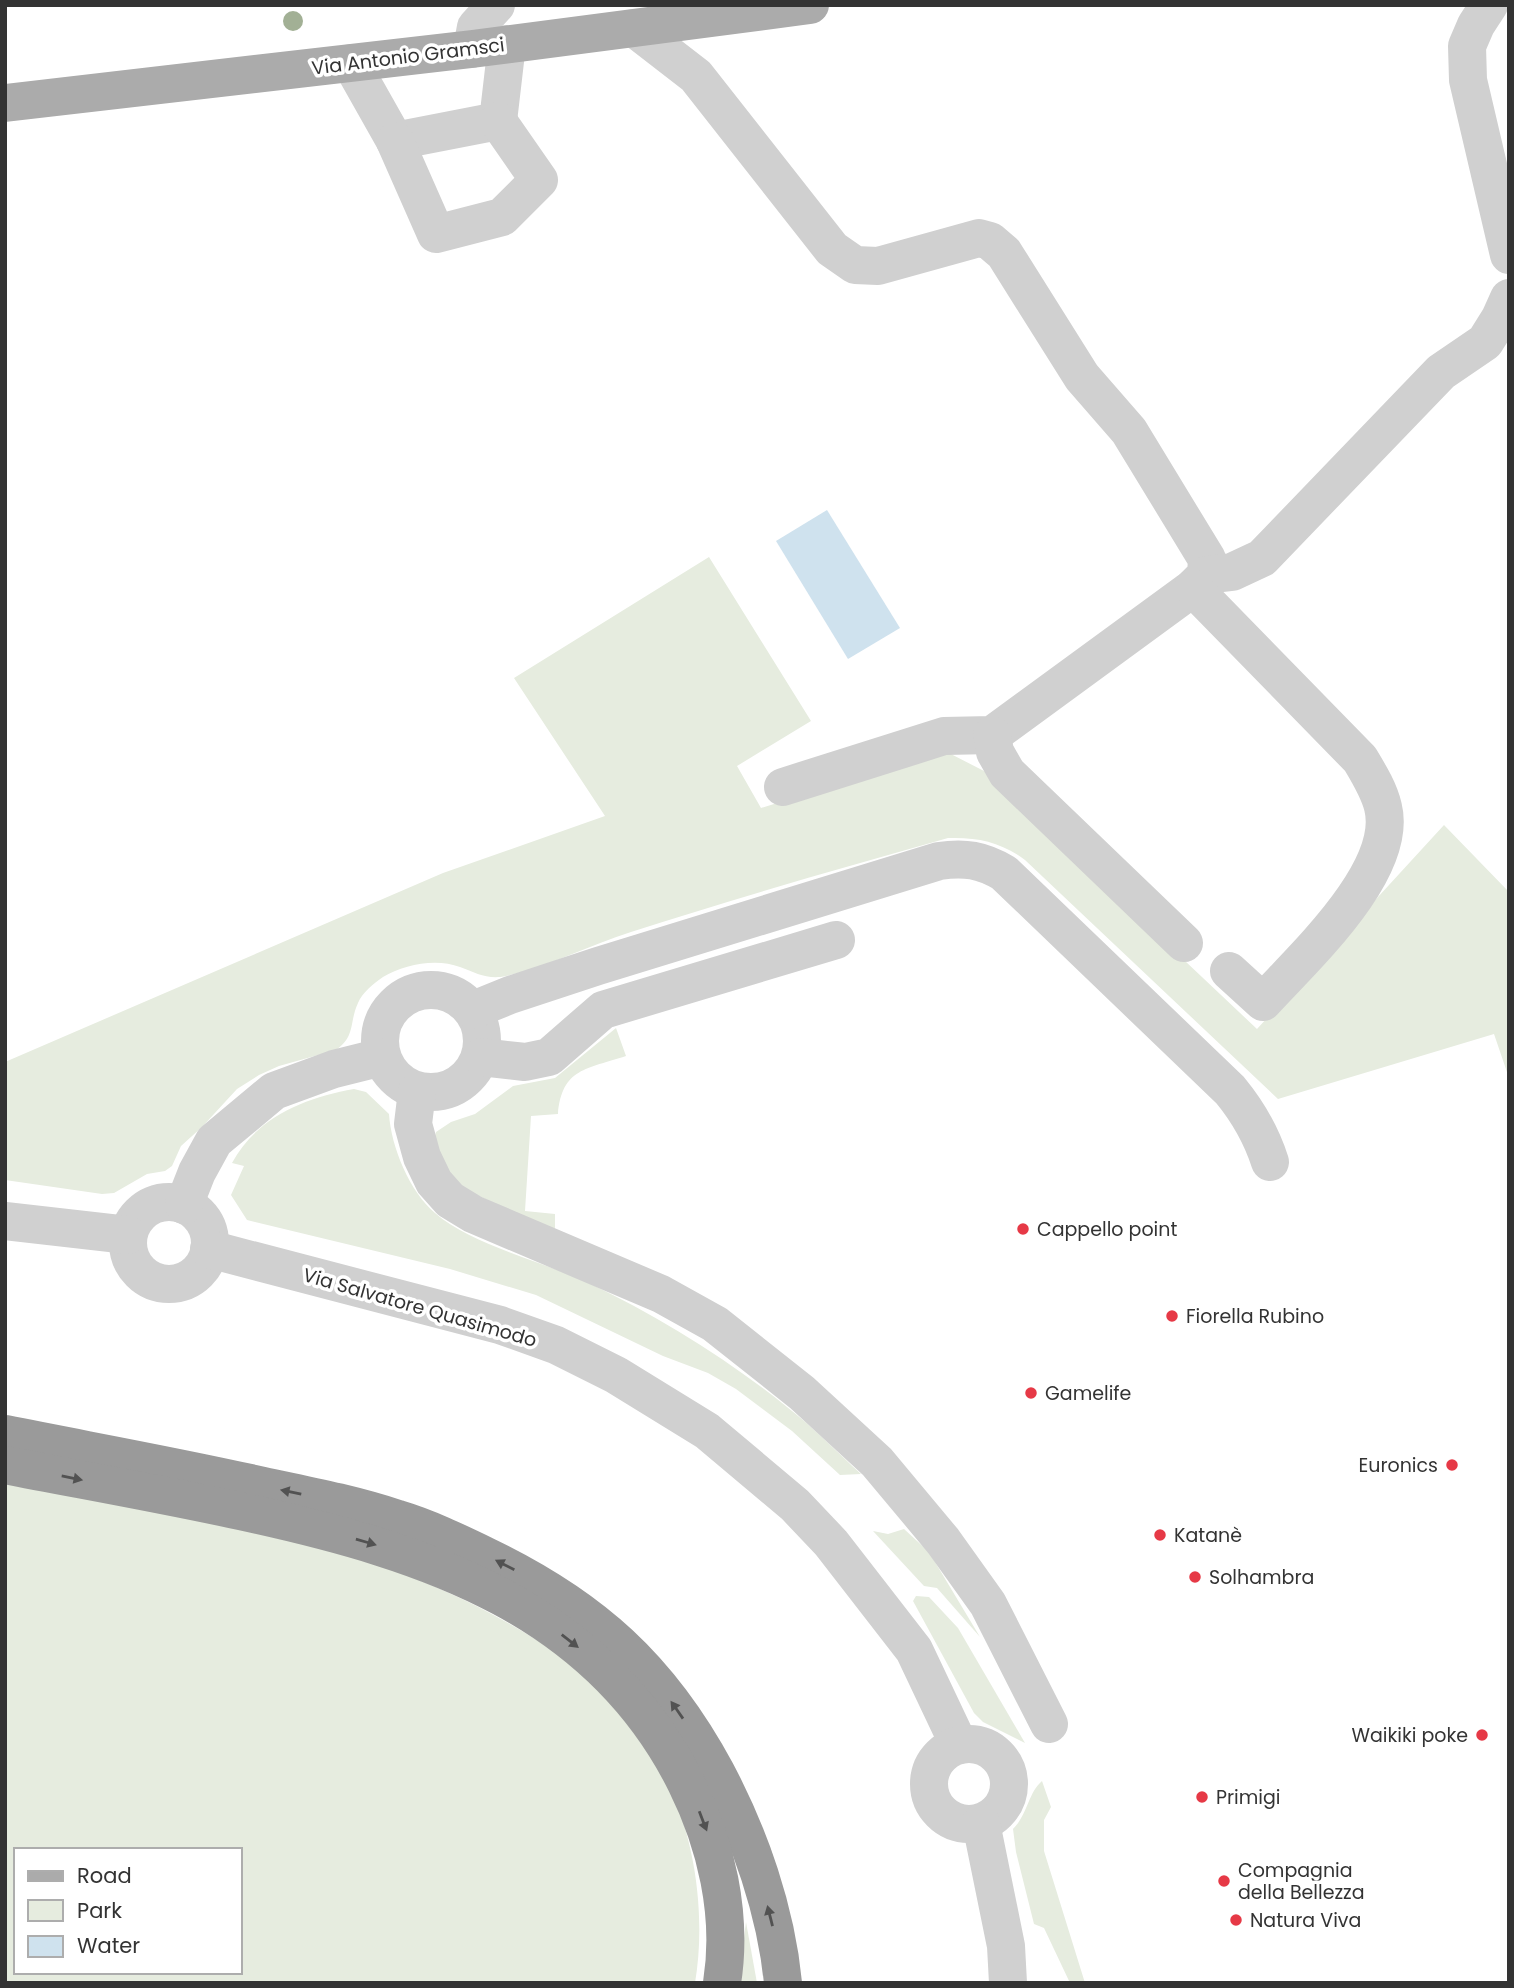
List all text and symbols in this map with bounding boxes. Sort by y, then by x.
street label: Via Antonio Gramsci [310,31,506,82]
place label: Cappello point [1037,1216,1177,1243]
marker: Cappello point [1015,1221,1031,1237]
street label: Via Salvatore Quasimodo [300,1261,540,1354]
place label: Fiorella Rubino [1186,1303,1324,1330]
marker: Fiorella Rubino [1164,1308,1180,1324]
place label: Gamelife [1045,1380,1131,1407]
marker: Gamelife [1023,1385,1039,1401]
place label: Euronics [1359,1452,1438,1479]
marker: Euronics [1444,1457,1460,1473]
one-way arrow [61,1473,83,1484]
one-way arrow [280,1486,302,1497]
place label: Katanè [1174,1522,1242,1549]
marker: Katanè [1152,1527,1168,1543]
one-way arrow [356,1538,377,1548]
one-way arrow [495,1560,515,1571]
place label: Solhambra [1209,1564,1314,1591]
marker: Solhambra [1187,1569,1203,1585]
one-way arrow [560,1633,578,1648]
one-way arrow [671,1701,685,1719]
place label: Waikiki poke [1351,1722,1468,1749]
marker: Waikiki poke [1474,1727,1490,1743]
place label: Primigi [1216,1784,1281,1811]
marker: Primigi [1194,1789,1210,1805]
one-way arrow [697,1811,708,1832]
legend [14,1848,242,1974]
place label: Compagnia della Bellezza [1238,1857,1365,1906]
text: Road [77,1861,132,1890]
marker: Compagnia della Bellezza [1216,1873,1232,1889]
text: Park [77,1896,122,1925]
one-way arrow [764,1905,775,1927]
place label: Natura Viva [1250,1907,1361,1934]
marker: Natura Viva [1228,1912,1244,1928]
text: Water [77,1931,140,1960]

